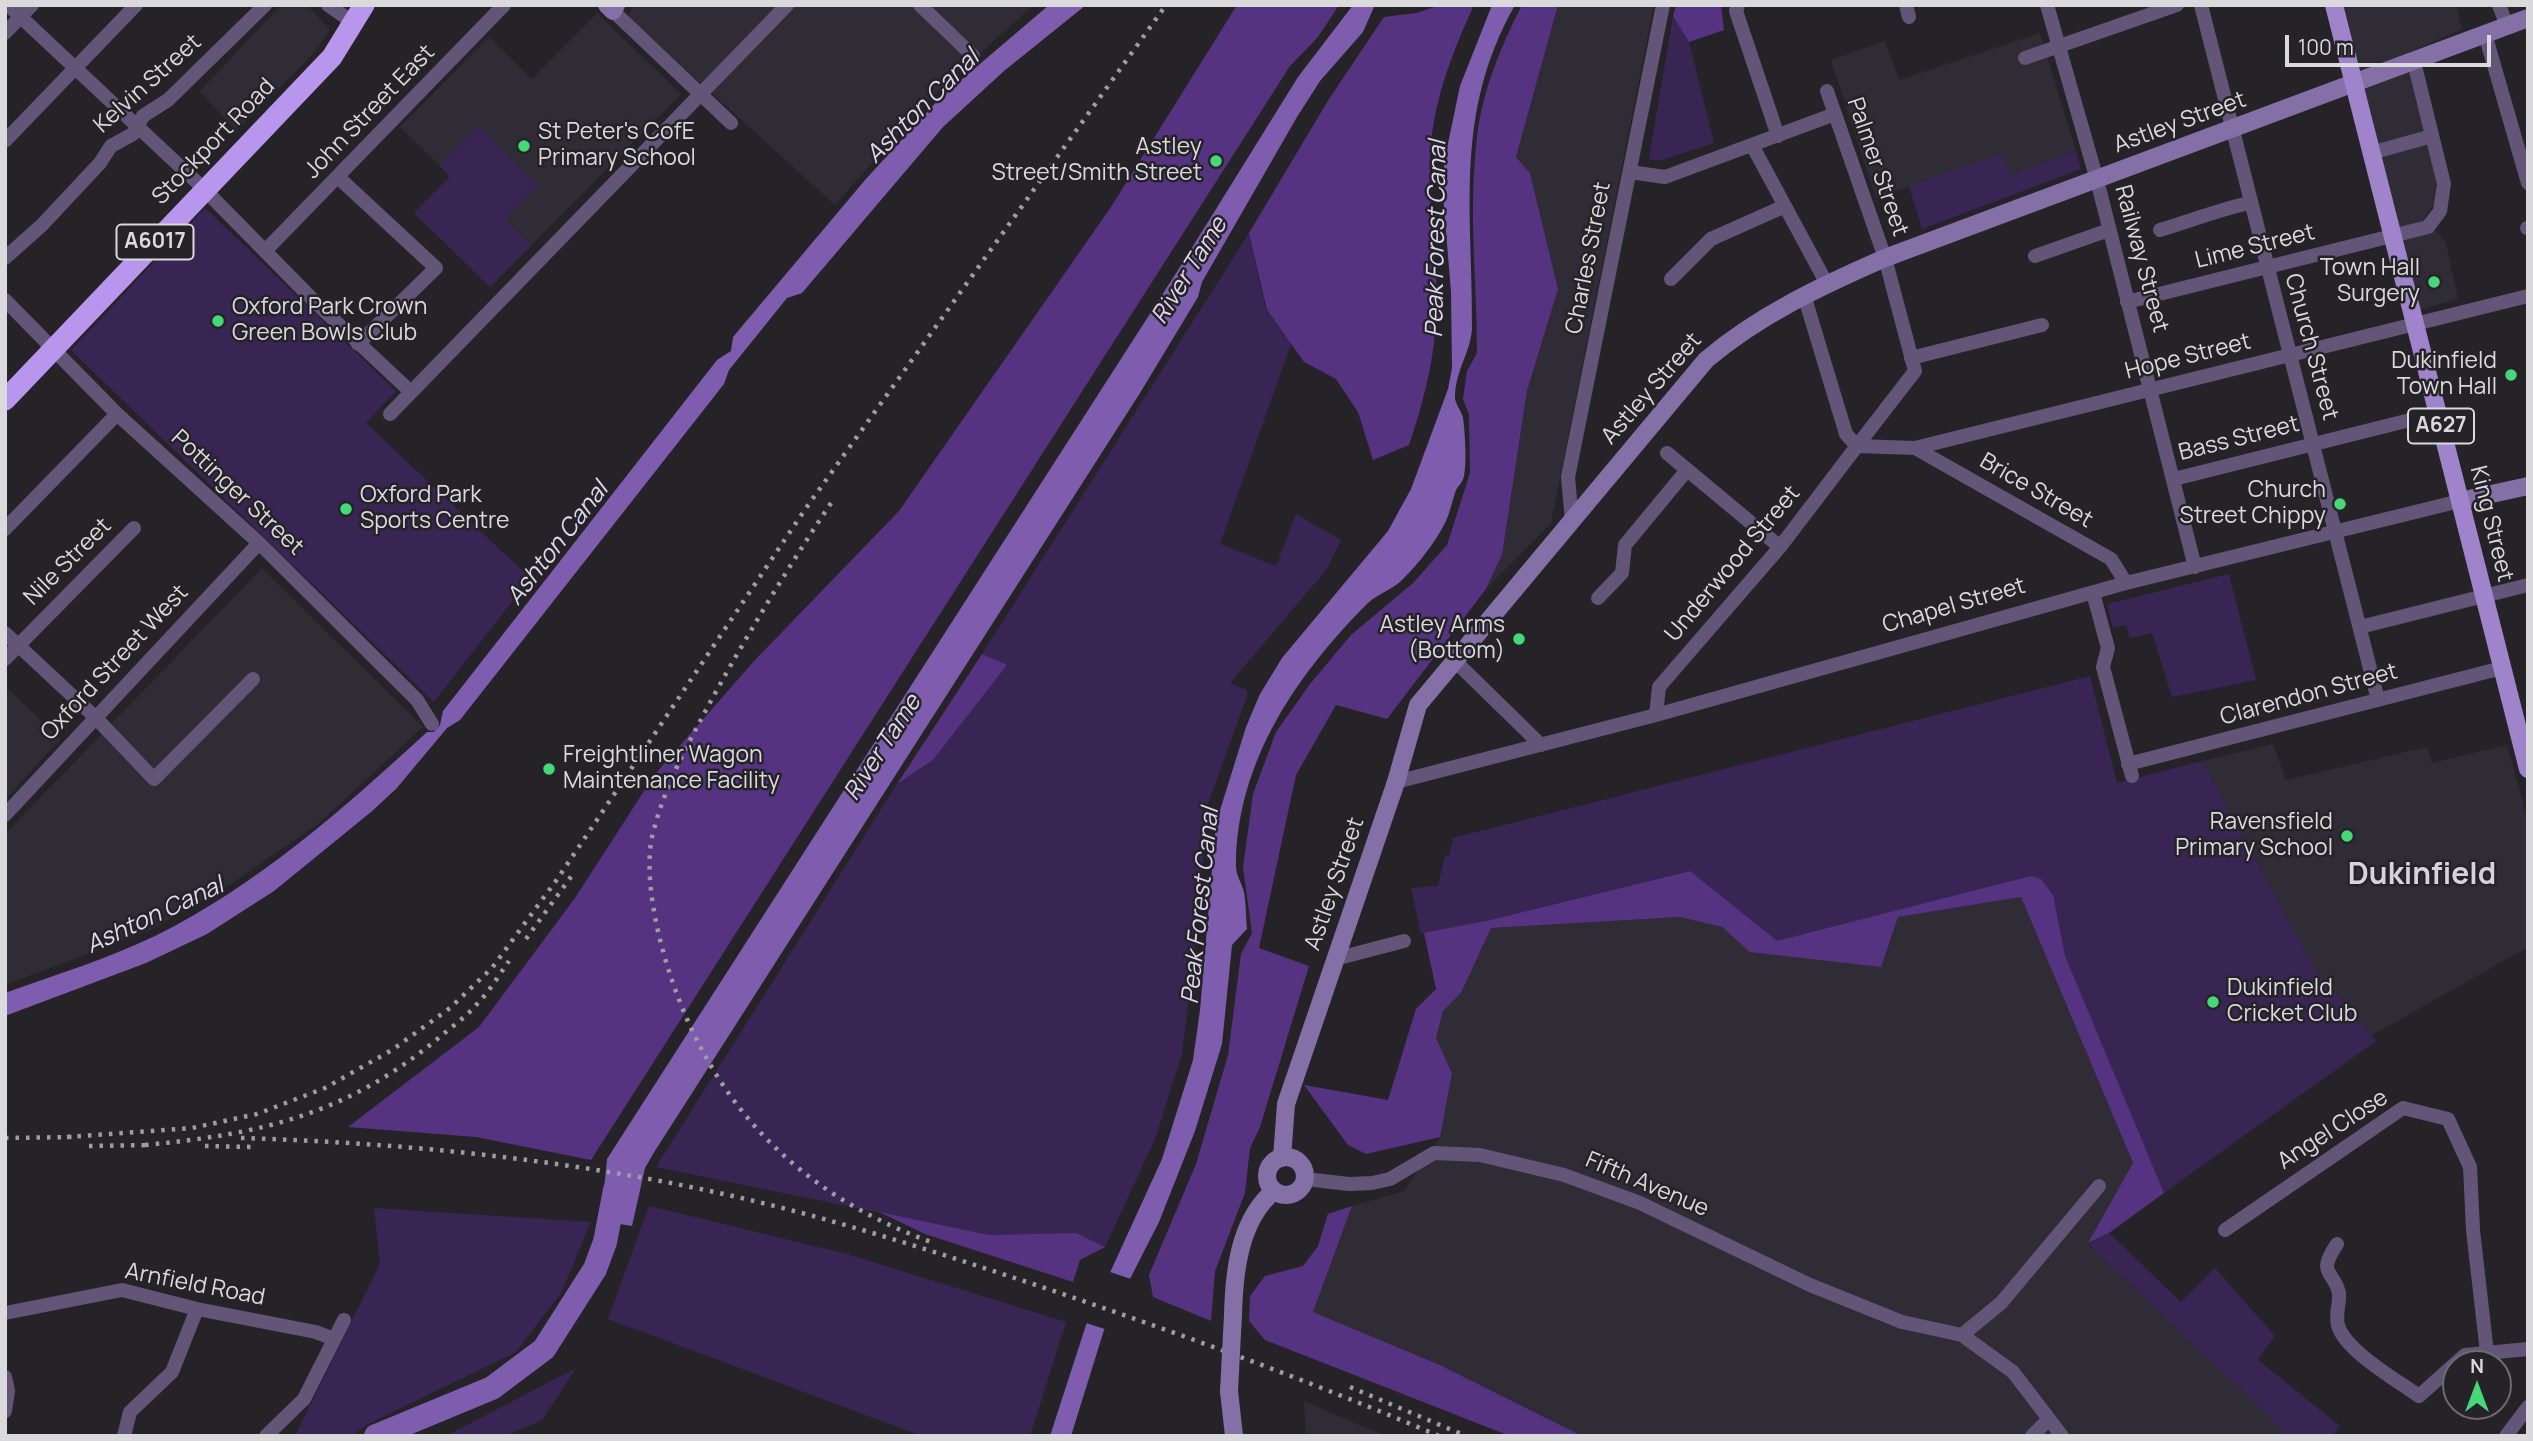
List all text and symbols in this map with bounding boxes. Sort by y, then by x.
scale bar [2288,21,2494,65]
street label: Kelvin Street [89,29,207,139]
text: 100 m [2298,33,2354,61]
street label: John Street East [299,39,441,185]
water label: Ashton Canal [860,44,986,170]
street label: Stockport Road [147,73,281,211]
street label: Astley Street [2110,86,2250,160]
street label: Palmer Street [1840,94,1914,240]
place label: St Peter's CofE Primary School [538,119,696,173]
place label: Astley Street/Smith Street [991,134,1202,188]
marker: St Peter's CofE Primary School [516,138,532,154]
water label: Peak Forest Canal [1421,140,1453,338]
marker: Astley Street/Smith Street [1208,153,1224,169]
street label: Charles Street [1561,180,1617,336]
street label: Railway Street [2108,182,2174,336]
water label: River Tame [1146,212,1234,330]
street label: Lime Street [2192,219,2318,275]
road number: A6017 [116,224,194,260]
place label: Town Hall Surgery [2320,255,2420,309]
street label: Church Street [2278,271,2344,423]
marker: Town Hall Surgery [2426,274,2442,290]
place label: Oxford Park Crown Green Bowls Club [232,294,427,348]
marker: Oxford Park Crown Green Bowls Club [210,313,226,329]
street label: Astley Street [1596,328,1708,450]
street label: Hope Street [2122,328,2254,386]
place label: Dukinfield Town Hall [2391,348,2497,402]
marker: Dukinfield Town Hall [2503,367,2519,383]
road number: A627 [2408,408,2474,444]
street label: Bass Street [2176,411,2302,467]
street label: Pottinger Street [165,425,309,561]
street label: Brice Street [1975,448,2097,534]
street label: King Street [2463,463,2519,585]
water label: Ashton Canal [501,477,615,611]
place label: Church Street Chippy [2179,477,2326,531]
street label: Underwood Street [1660,480,1806,648]
place label: Oxford Park Sports Centre [360,482,510,536]
marker: Church Street Chippy [2332,496,2348,512]
marker: Oxford Park Sports Centre [338,501,354,517]
street label: Nile Street [19,513,117,611]
street label: Chapel Street [1879,572,2029,640]
street label: Oxford Street West [36,579,194,747]
place label: Astley Arms (Bottom) [1379,612,1505,666]
marker: Astley Arms (Bottom) [1511,631,1527,647]
street label: Clarendon Street [2217,658,2401,732]
water label: River Tame [838,690,928,806]
place label: Freightliner Wagon Maintenance Facility [563,742,780,796]
marker: Freightliner Wagon Maintenance Facility [541,761,557,777]
water label: Peak Forest Canal [1176,806,1226,1006]
place label: Ravensfield Primary School [2175,809,2333,863]
street label: Astley Street [1299,814,1371,954]
marker: Ravensfield Primary School [2339,828,2355,844]
district label: Dukinfield [2348,858,2496,894]
water label: Ashton Canal [82,872,228,960]
place label: Dukinfield Cricket Club [2227,975,2357,1029]
marker: Dukinfield Cricket Club [2205,994,2221,1010]
street label: Angel Close [2273,1084,2393,1176]
street label: Fifth Avenue [1581,1147,1713,1223]
street label: Arnfield Road [123,1258,267,1312]
north arrow [2442,1350,2512,1420]
text: N [2470,1353,2484,1379]

